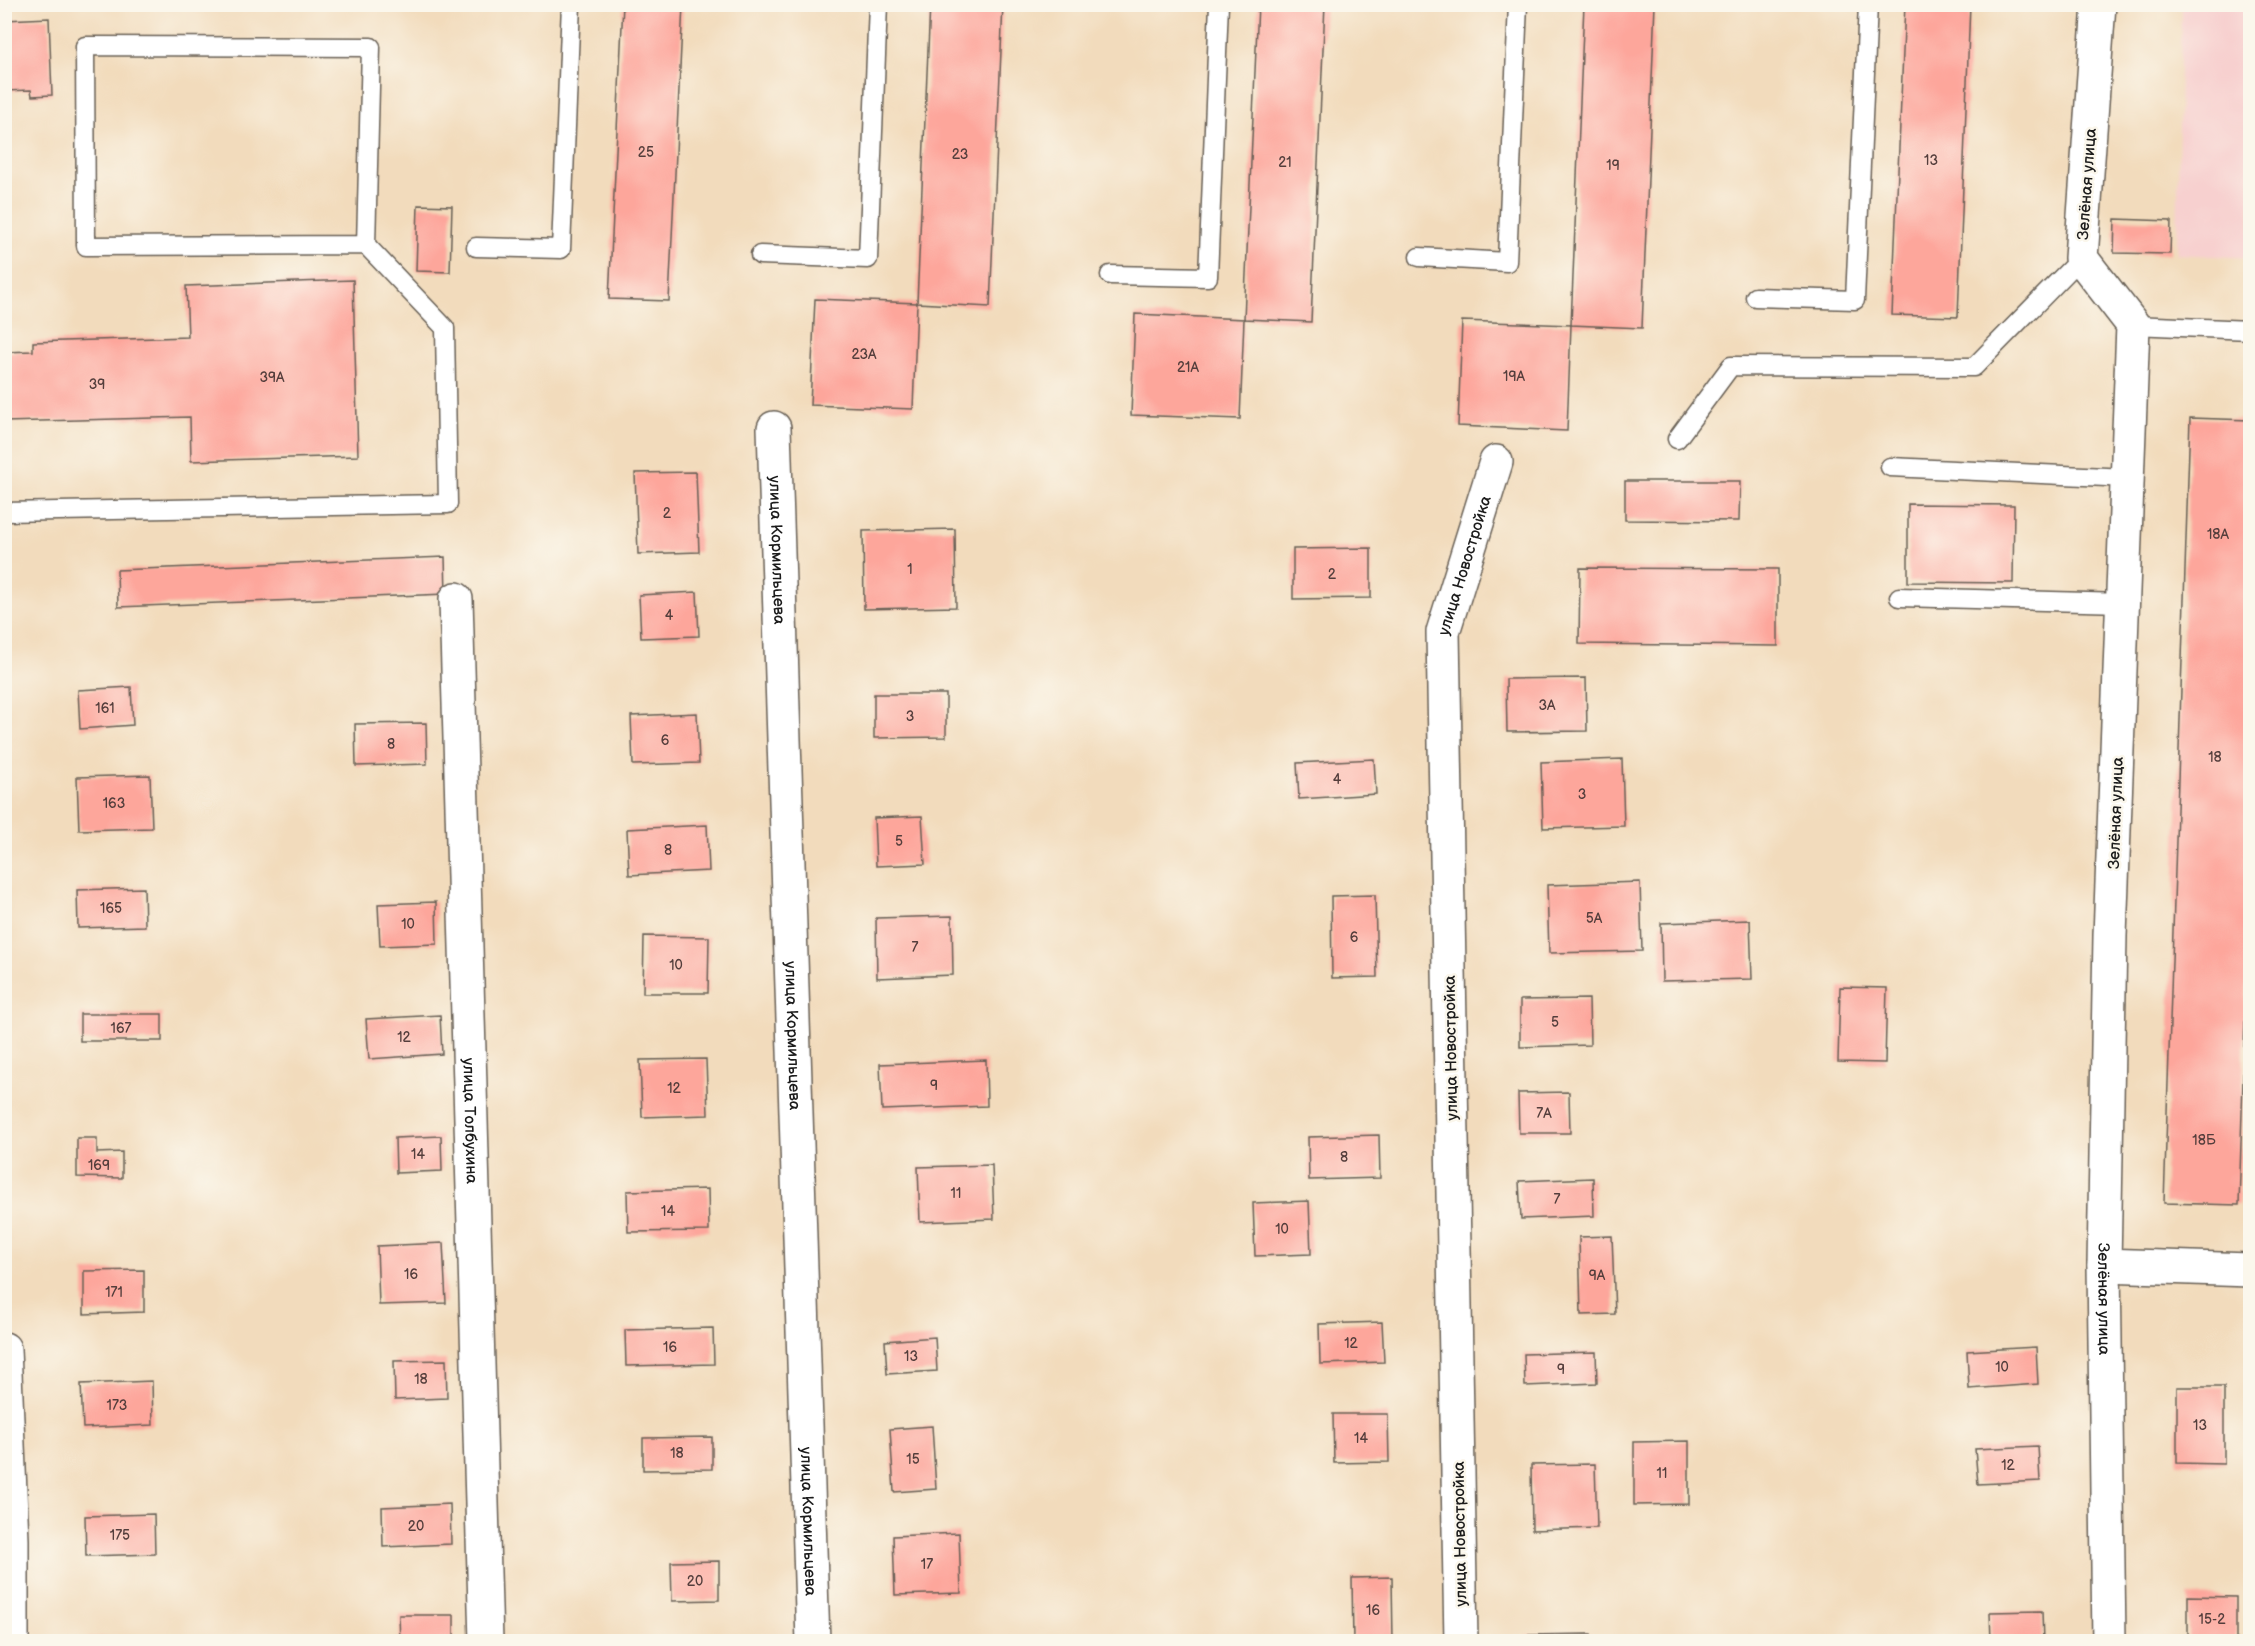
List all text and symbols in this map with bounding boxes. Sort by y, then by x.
street label: Зелёная улица [2074,127,2101,241]
house number: 25 [638,144,654,161]
house number: 23 [952,146,968,163]
house number: 13 [1924,152,1938,169]
house number: 21 [1278,154,1292,171]
house number: 19 [1606,157,1620,174]
house number: 23А [851,346,877,363]
house number: 21А [1177,359,1199,376]
house number: 19А [1503,368,1526,385]
house number: 39А [259,369,285,386]
house number: 39 [89,376,105,393]
street label: улица Кормильцева [765,475,788,625]
street label: улица Новостройка [1435,493,1496,638]
house number: 2 [663,505,672,522]
house number: 18А [2207,526,2230,543]
house number: 1 [907,561,913,578]
house number: 2 [1328,566,1337,583]
house number: 4 [665,607,674,624]
house number: 3А [1538,697,1556,714]
house number: 161 [95,700,115,717]
house number: 3 [906,708,914,725]
house number: 6 [661,732,670,749]
house number: 8 [387,736,395,753]
house number: 18 [2208,749,2222,766]
street label: Зелёная улица [2105,756,2128,869]
house number: 4 [1333,771,1342,788]
house number: 3 [1578,786,1586,803]
house number: 163 [103,795,125,812]
house number: 5 [895,833,903,850]
house number: 8 [664,842,672,859]
house number: 165 [100,900,122,917]
house number: 5А [1586,910,1603,927]
house number: 10 [401,916,415,933]
house number: 6 [1350,929,1359,946]
house number: 7 [912,939,919,956]
house number: 10 [669,957,683,974]
street label: улица Кормильцева [780,961,804,1111]
street label: улица Новостройка [1441,975,1462,1121]
house number: 5 [1551,1014,1559,1031]
house number: 167 [111,1020,132,1037]
house number: 12 [397,1029,412,1046]
street label: улица Толбухина [458,1058,481,1185]
house number: 9 [930,1077,938,1094]
house number: 12 [667,1080,682,1097]
house number: 7А [1536,1105,1552,1122]
house number: 18Б [2192,1132,2216,1149]
house number: 14 [411,1146,425,1163]
house number: 8 [1340,1149,1348,1166]
house number: 169 [88,1157,110,1174]
house number: 11 [951,1185,961,1202]
house number: 7 [1554,1191,1561,1208]
house number: 14 [661,1203,675,1220]
house number: 10 [1275,1221,1289,1238]
street label: Зелёная улица [2093,1243,2113,1356]
house number: 16 [404,1266,418,1283]
house number: 9А [1589,1267,1606,1284]
house number: 171 [105,1284,123,1301]
house number: 12 [1344,1335,1359,1352]
house number: 16 [663,1339,677,1356]
house number: 13 [904,1348,918,1365]
house number: 10 [1995,1359,2009,1376]
house number: 9 [1557,1361,1565,1378]
house number: 18 [414,1371,428,1388]
house number: 173 [107,1397,127,1414]
house number: 13 [2193,1417,2207,1434]
house number: 14 [1354,1430,1368,1447]
house number: 18 [670,1445,684,1462]
street label: улица Кормильцева [796,1447,820,1597]
house number: 15 [906,1451,920,1468]
house number: 12 [2001,1457,2016,1474]
street label: улица Новостройка [1450,1461,1471,1607]
house number: 11 [1657,1465,1667,1482]
house number: 20 [408,1518,424,1535]
house number: 175 [110,1527,130,1544]
house number: 17 [921,1556,933,1573]
house number: 20 [687,1573,703,1590]
house number: 16 [1366,1602,1380,1619]
house number: 15-2 [2199,1611,2226,1628]

